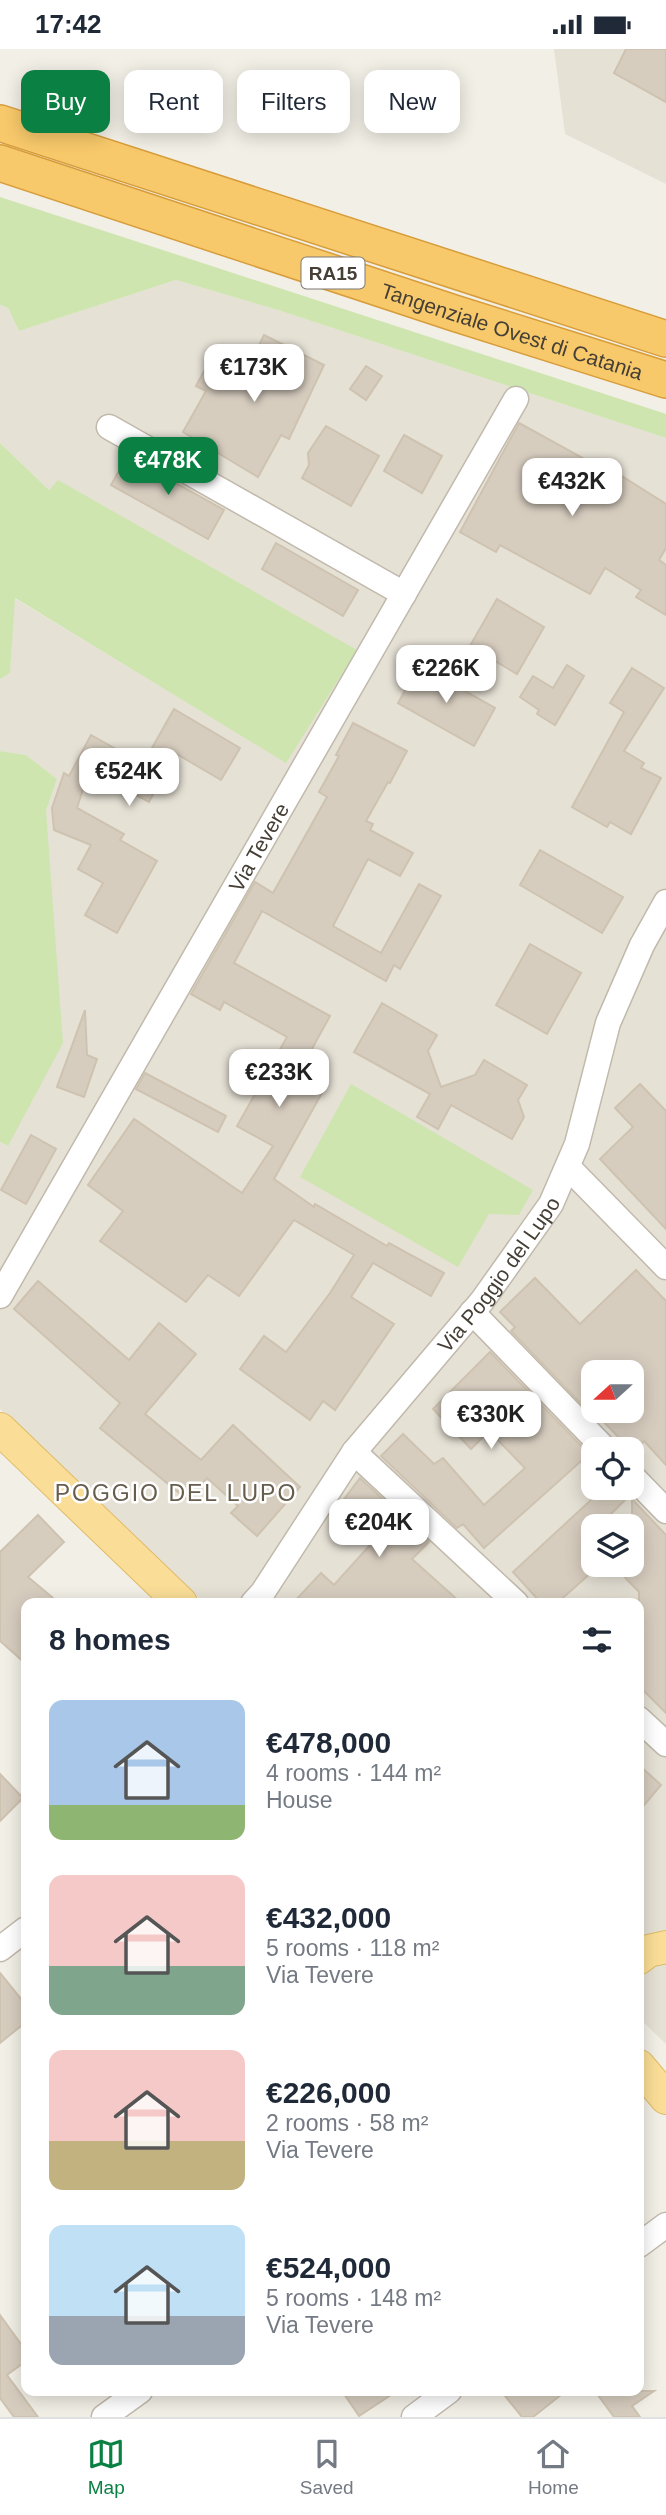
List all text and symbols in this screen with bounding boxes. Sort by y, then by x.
text: 17:42 [35,9,102,39]
chip: Buy [21,70,110,133]
chip: Rent [124,70,223,133]
chip: Filters [237,70,350,133]
chip: New [364,70,460,133]
road number: RA15 [302,257,364,289]
street label: Tangenziale Ovest di Catania [378,278,646,384]
pin: €173K [205,345,303,404]
text: €173K [220,354,288,380]
pin: €478K [119,437,217,497]
text: €478K [134,447,202,473]
pin: €432K [523,459,621,518]
text: €432K [538,468,606,494]
pin: €226K [397,645,495,705]
text: €226K [412,655,480,681]
pin: €524K [80,749,178,808]
text: €524K [95,758,163,784]
street label: Via Tevere [224,799,293,895]
pin: €233K [230,1049,328,1109]
text: €233K [245,1059,313,1085]
street label: Via Poggio del Lupo [433,1194,564,1356]
north arrow [581,1360,644,1423]
map controls [581,1360,644,1577]
pin: €330K [442,1391,540,1451]
text: €330K [457,1401,525,1427]
button: locate [581,1437,644,1500]
district label: POGGIO DEL LUPO [55,1480,297,1506]
pin: €204K [330,1499,428,1559]
text: €204K [345,1509,413,1535]
button: layers [581,1514,644,1577]
icon: filters [578,1621,616,1659]
text: 8 homes [49,1623,171,1656]
text: €478,000 [266,1726,391,1759]
icon: home [105,1728,189,1812]
text: 4 rooms · 144 m² [266,1760,441,1786]
text: House [266,1787,332,1813]
text: €432,000 [266,1901,391,1934]
icon: home [105,1903,189,1987]
text: 5 rooms · 118 m² [266,1935,439,1961]
text: Via Tevere [266,1962,374,1988]
text: €226,000 [266,2076,391,2109]
icon: home [105,2078,189,2162]
text: 2 rooms · 58 m² [266,2110,428,2136]
text: Via Tevere [266,2137,374,2163]
text: €524,000 [266,2251,391,2284]
icon: home [105,2253,189,2337]
text: 5 rooms · 148 m² [266,2285,441,2311]
text: Via Tevere [266,2312,374,2338]
tab: Map [87,2435,125,2499]
tab: Saved [300,2435,354,2499]
tab: Home [528,2435,579,2499]

